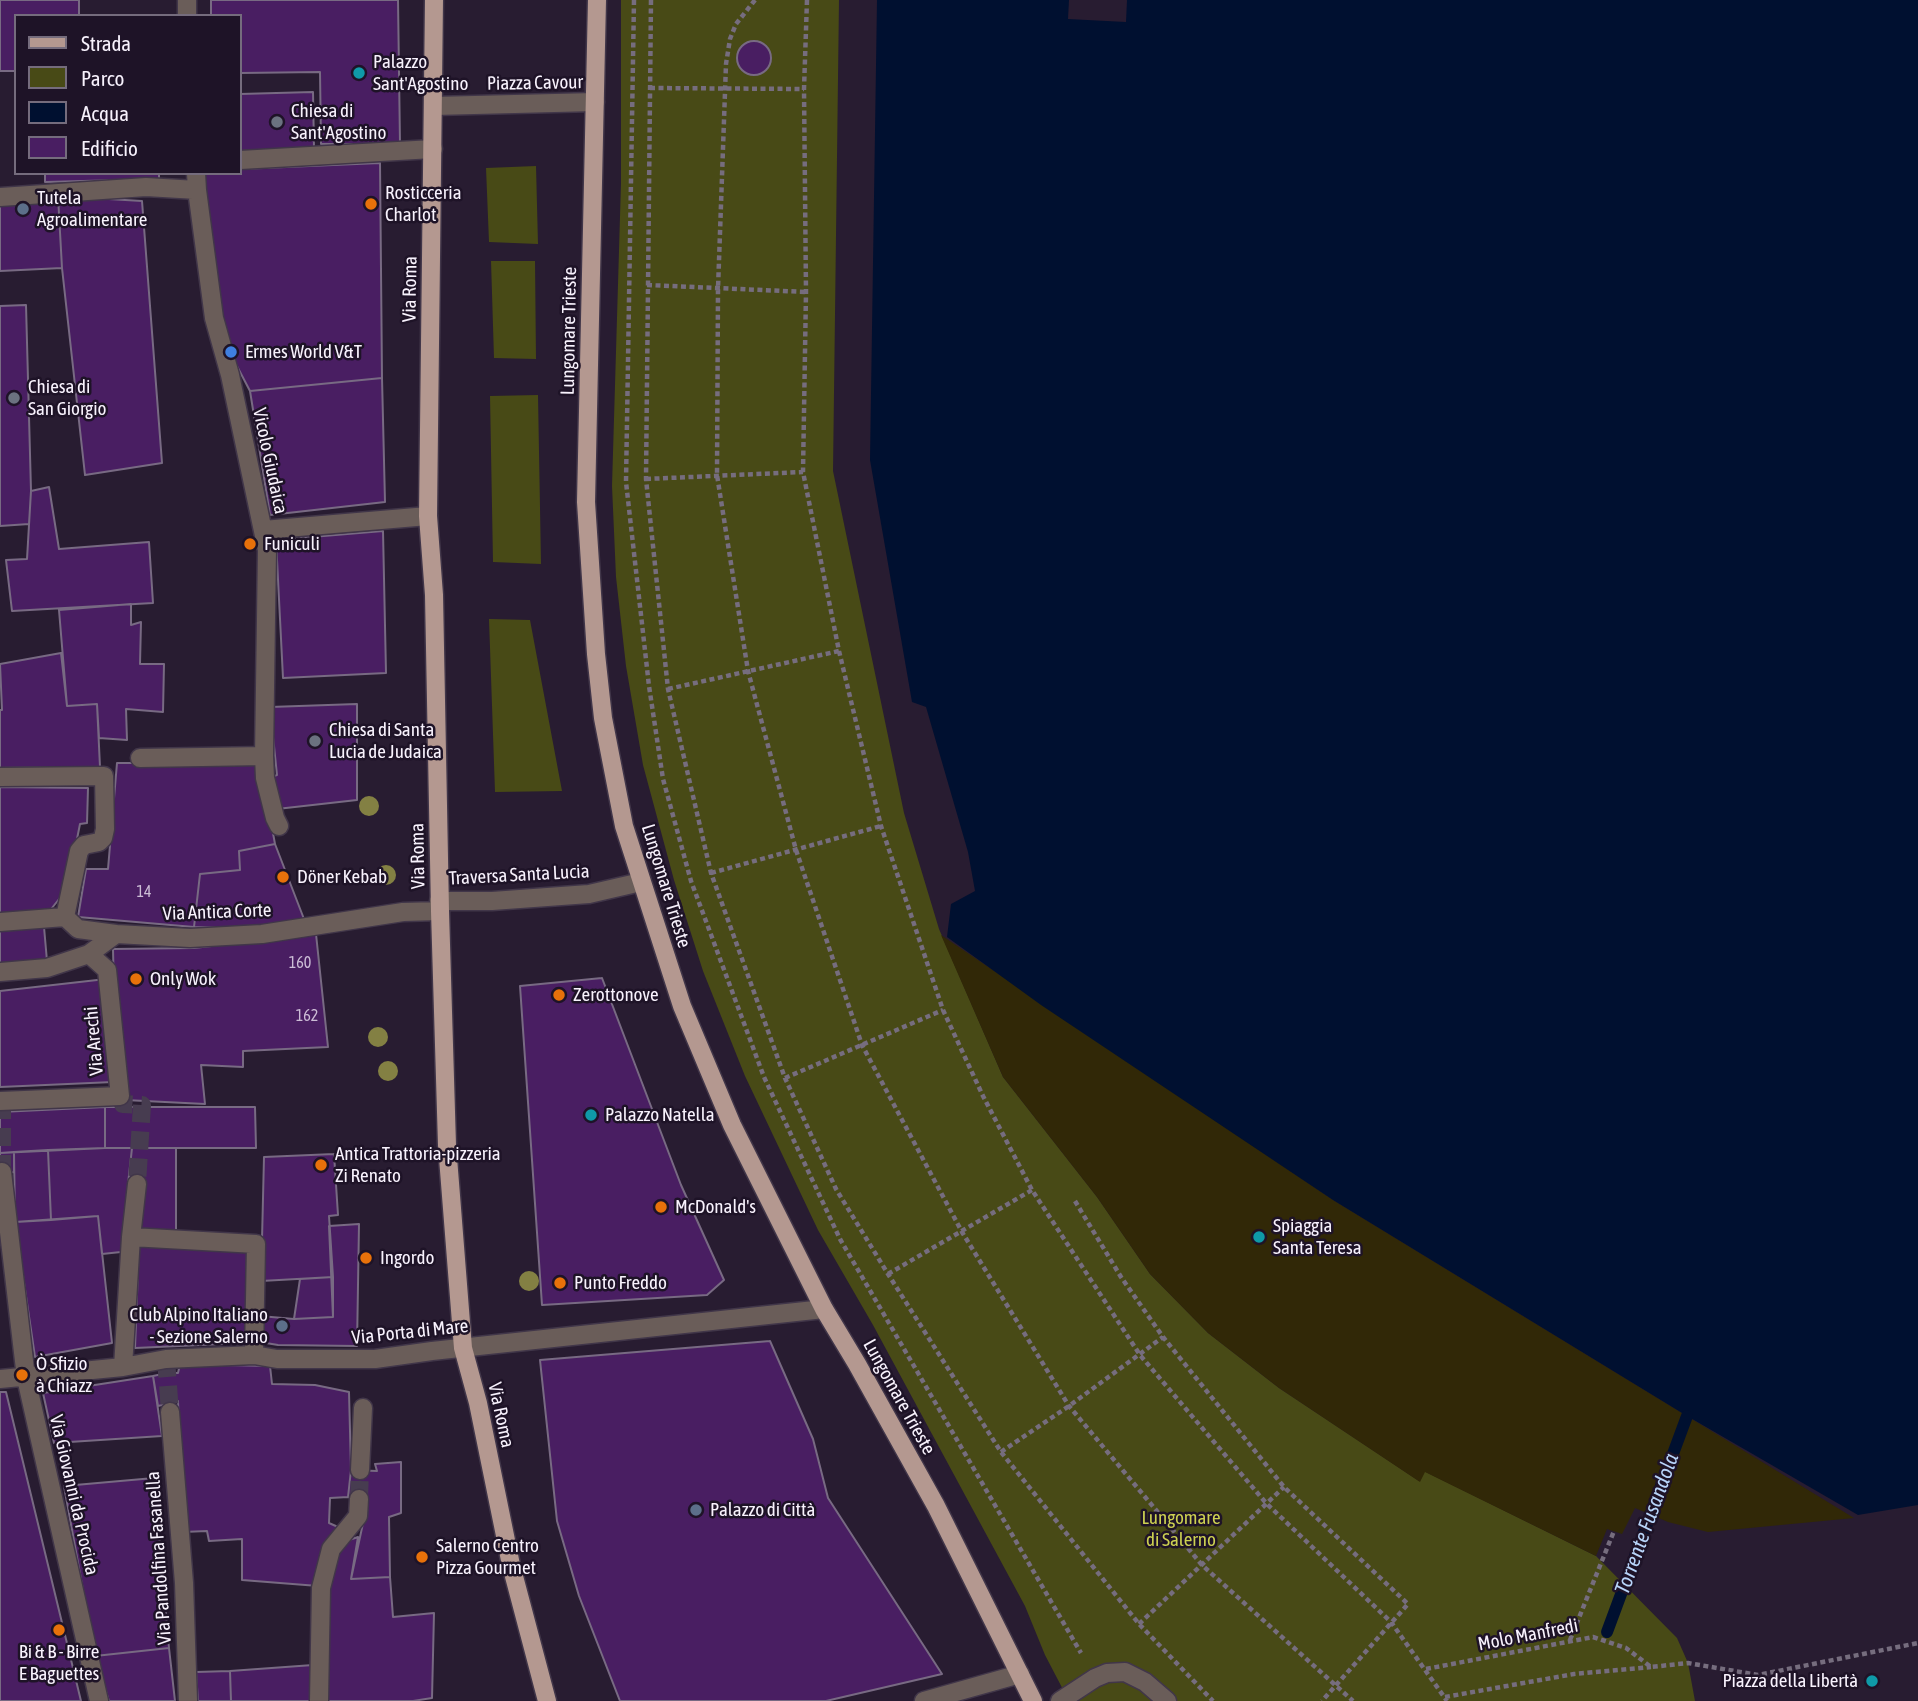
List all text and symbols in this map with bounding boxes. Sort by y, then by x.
legend [14,14,242,175]
text: Strada [81,31,131,55]
place label: Palazzo Sant'Agostino [373,51,468,95]
marker: Palazzo Sant'Agostino [351,65,367,81]
text: Parco [81,66,124,90]
street label: Piazza Cavour [487,71,583,95]
place label: Chiesa di Sant'Agostino [291,100,386,144]
text: Acqua [81,101,129,125]
marker: Chiesa di Sant'Agostino [269,114,285,130]
text: Edificio [81,136,138,160]
place label: Rosticceria Charlot [385,182,461,226]
place label: Tutela Agroalimentare [37,187,147,231]
marker: Rosticceria Charlot [363,196,379,212]
marker: Tutela Agroalimentare [15,201,31,217]
street label: Via Roma [398,256,422,322]
street label: Lungomare Trieste [556,267,582,395]
place label: Ermes World V&T [245,341,362,363]
marker: Ermes World V&T [223,344,239,360]
place label: Chiesa di San Giorgio [28,376,107,420]
marker: Chiesa di San Giorgio [6,390,22,406]
street label: Vicolo Giudaica [248,406,292,516]
place label: Funiculi [264,533,320,555]
marker: Funiculi [242,536,258,552]
place label: Chiesa di Santa Lucia de Judaica [329,719,442,763]
marker: Chiesa di Santa Lucia de Judaica [307,733,323,749]
street label: Lungomare Trieste [636,821,696,951]
street label: Via Roma [406,823,430,889]
street label: Traversa Santa Lucia [448,860,590,890]
place label: Döner Kebab [297,866,387,888]
marker: Döner Kebab [275,869,291,885]
house number: 14 [136,882,152,902]
street label: Via Antica Corte [162,899,272,925]
house number: 160 [289,953,311,973]
place label: Only Wok [150,968,216,990]
marker: Only Wok [128,971,144,987]
place label: Zerottonove [573,984,659,1006]
marker: Zerottonove [551,987,567,1003]
street label: Via Arechi [80,1006,108,1076]
house number: 162 [296,1006,318,1026]
place label: Palazzo Natella [605,1104,715,1126]
marker: Palazzo Natella [583,1107,599,1123]
place label: Antica Trattoria-pizzeria Zi Renato [335,1143,501,1187]
marker: Antica Trattoria-pizzeria Zi Renato [313,1157,329,1173]
place label: McDonald's [675,1196,756,1218]
marker: McDonald's [653,1199,669,1215]
place label: Spiaggia Santa Teresa [1273,1215,1362,1259]
marker: Spiaggia Santa Teresa [1251,1229,1267,1245]
place label: Ingordo [380,1247,434,1269]
marker: Ingordo [358,1250,374,1266]
place label: Punto Freddo [574,1272,667,1294]
marker: Punto Freddo [552,1275,568,1291]
place label: Club Alpino Italiano - Sezione Salerno [130,1304,268,1348]
street label: Via Porta di Mare [350,1315,470,1349]
marker: Club Alpino Italiano - Sezione Salerno [274,1318,290,1334]
street label: Lungomare Trieste [858,1335,940,1459]
place label: Ò Sfizio à Chiazz [36,1353,92,1397]
marker: Ò Sfizio à Chiazz [14,1367,30,1383]
street label: Via Roma [483,1380,519,1450]
street label: Via Giovanni da Procida [44,1413,104,1577]
water label: Torrente Fusandola [1610,1450,1684,1598]
street label: Via Pandolfina Fasanella [142,1471,176,1645]
place label: Palazzo di Città [710,1499,815,1521]
marker: Palazzo di Città [688,1502,704,1518]
park label: Lungomare di Salerno [1141,1507,1221,1551]
place label: Salerno Centro Pizza Gourmet [436,1535,539,1579]
marker: Salerno Centro Pizza Gourmet [414,1549,430,1565]
street label: Molo Manfredi [1476,1614,1580,1656]
marker: Bi & B - Birre E Baguettes [51,1622,67,1638]
place label: Bi & B - Birre E Baguettes [19,1641,99,1685]
place label: Piazza della Libertà [1723,1670,1858,1692]
marker: Piazza della Libertà [1864,1673,1880,1689]

